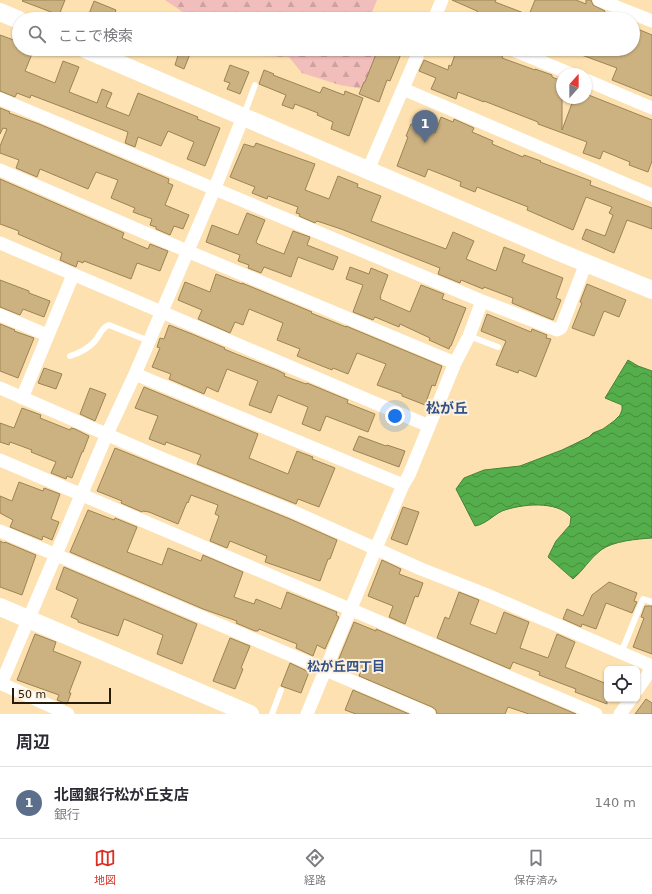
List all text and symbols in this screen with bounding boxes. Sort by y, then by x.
search box [12,12,640,56]
icon: search [26,23,48,45]
text: ここで検索 [58,27,133,45]
north arrow [556,68,592,104]
pin: 1 [412,110,438,143]
district label: 松が丘 [426,400,468,416]
your location [385,406,405,426]
district label: 松が丘四丁目 [307,659,385,674]
map controls [604,666,640,702]
button: locate [604,666,640,702]
scale bar [12,686,111,705]
text: 50 m [18,688,46,701]
text: 周辺 [16,732,50,752]
text: 北國銀行松が丘支店 [54,786,189,804]
text: 1 [24,795,34,810]
text: 140 m [594,795,636,810]
text: 銀行 [54,807,80,822]
tab: 地図 [94,847,116,887]
tab: 経路 [304,847,326,887]
tab: 保存済み [514,847,558,887]

